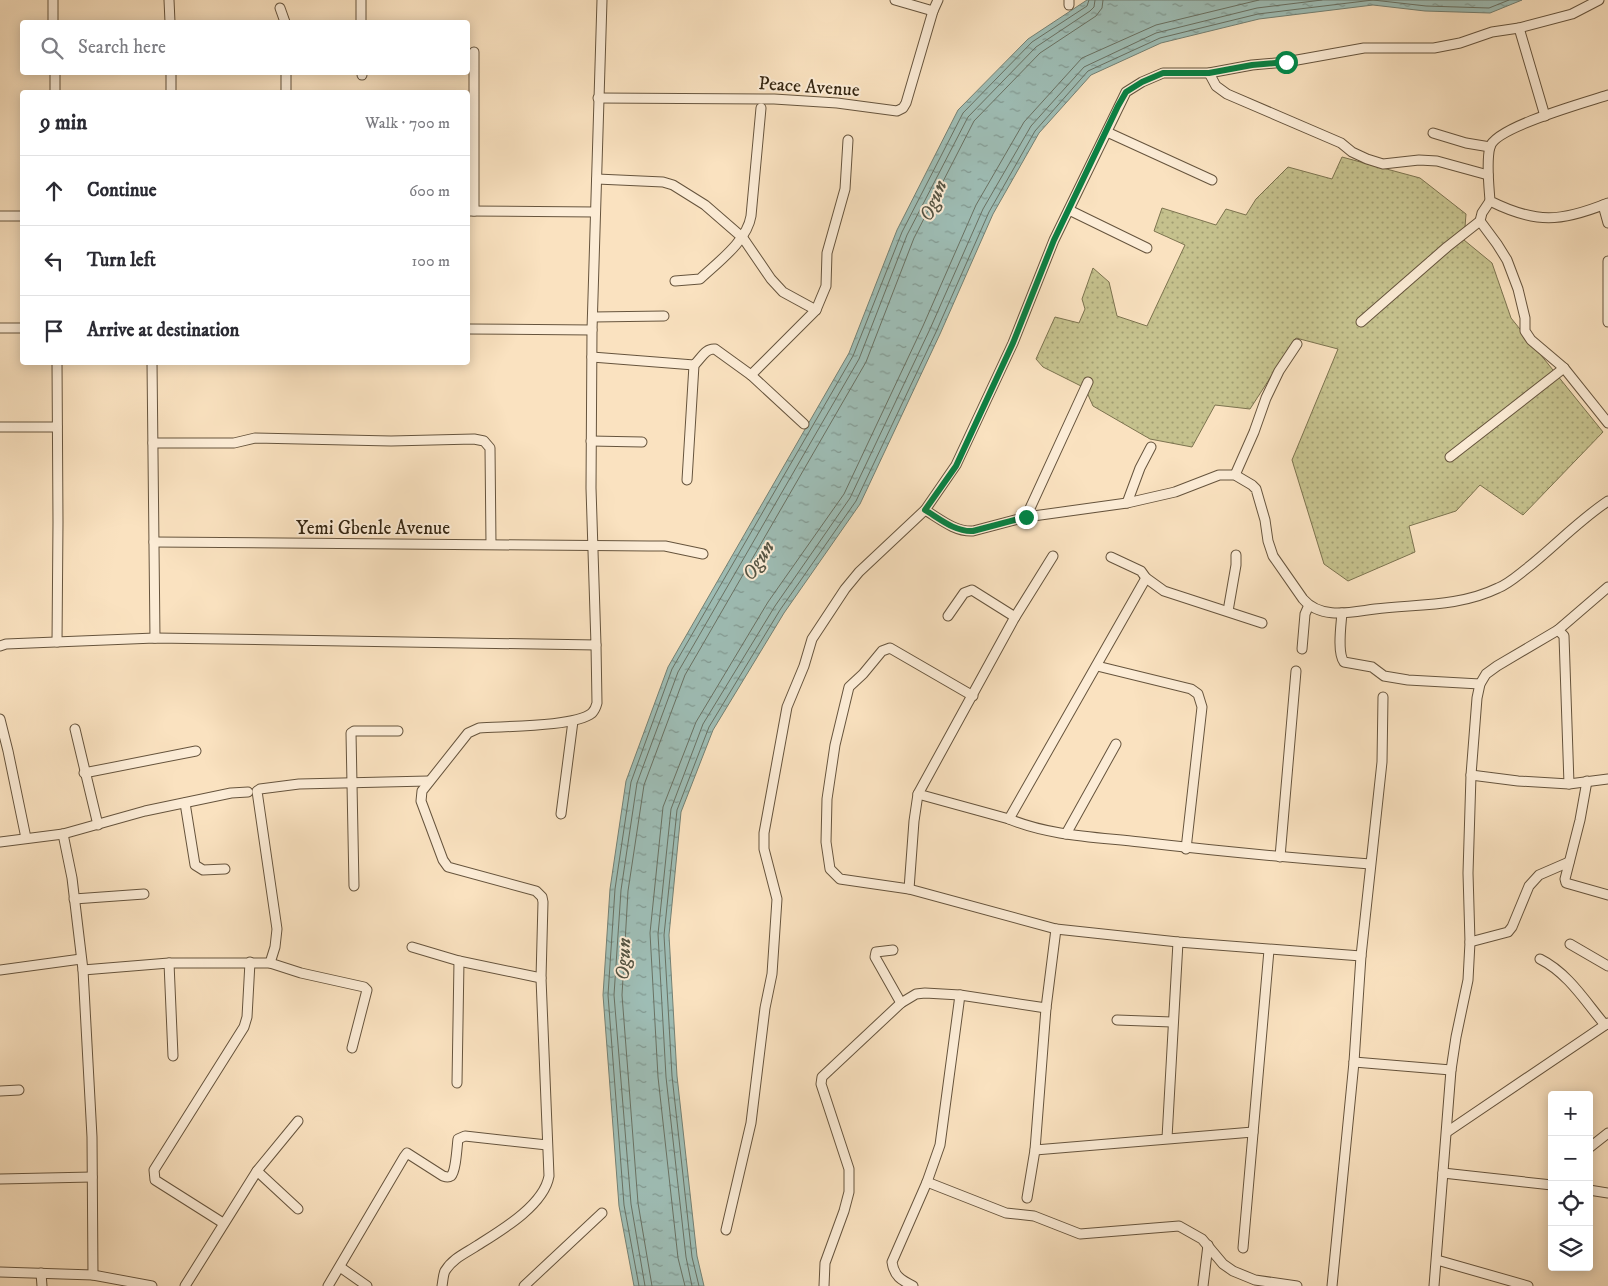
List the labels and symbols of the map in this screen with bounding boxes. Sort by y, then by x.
route start [1275,51,1298,74]
street label: Peace Avenue [758,72,861,102]
water label: Ogun [914,177,954,225]
route end [1015,506,1038,529]
street label: Yemi Gbenle Avenue [296,517,450,540]
water label: Ogun [737,536,781,586]
water label: Ogun [610,937,638,981]

